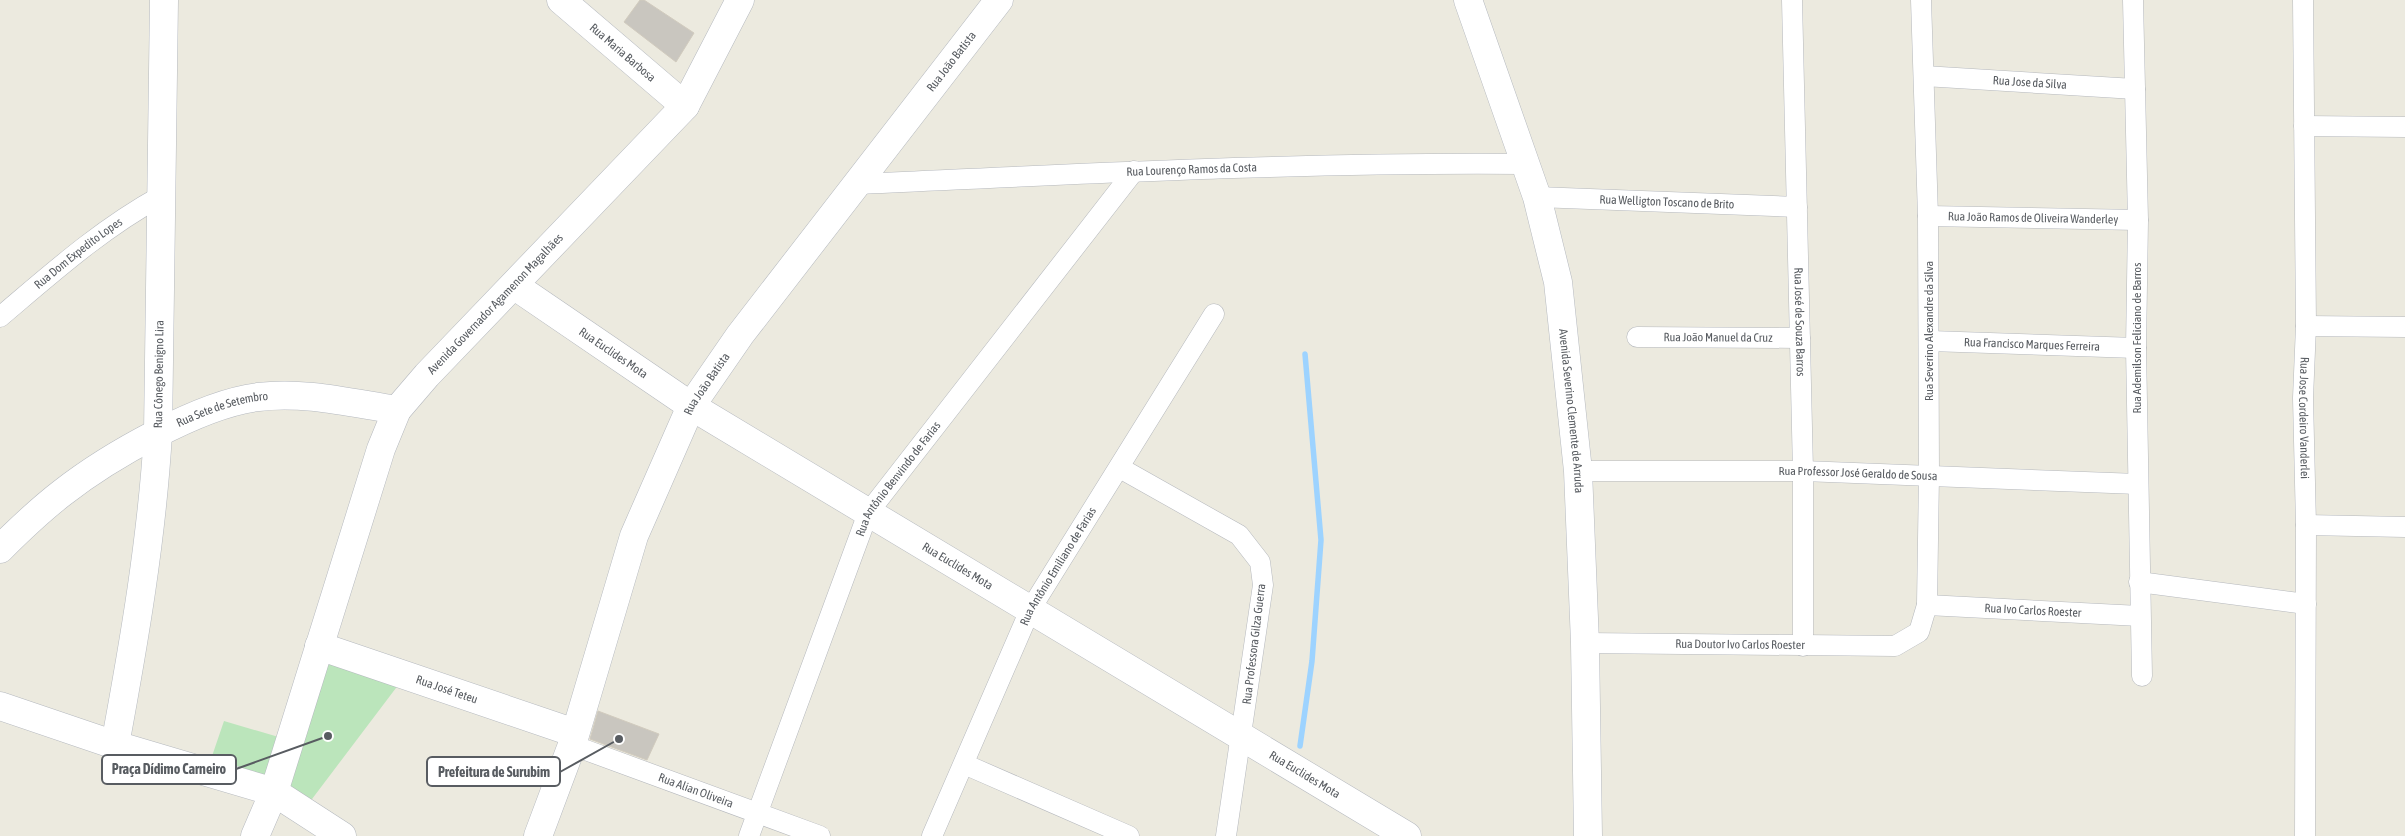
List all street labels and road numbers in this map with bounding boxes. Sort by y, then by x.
street label: Rua Maria Barbosa [587,21,658,85]
street label: Rua João Batista [924,29,979,94]
street label: Rua Jose da Silva [1992,73,2067,92]
street label: Rua Lourenço Ramos da Costa [1126,160,1257,179]
street label: Rua Welligton Toscano de Brito [1599,192,1735,212]
street label: Rua João Ramos de Oliveira Wanderley [1948,209,2118,227]
street label: Rua Dom Expedito Lopes [31,215,125,292]
street label: Avenida Governador Agamenon Magalhães [425,231,566,377]
street label: Rua Severino Alexandre da Silva [1922,261,1936,401]
street label: Rua Ademilson Feliciano de Barros [2130,263,2144,413]
street label: Rua José de Souza Barros [1791,267,1808,377]
street label: Rua Cônego Benigno Lira [151,320,167,428]
street label: Rua Euclides Mota [576,325,650,381]
street label: Avenida Severino Clemente de Arruda [1556,328,1586,493]
street label: Rua João Manuel da Cruz [1663,330,1773,345]
street label: Rua Francisco Marques Ferreira [1964,335,2100,354]
street label: Rua João Batista [681,350,733,417]
street label: Rua Jose Cordeiro Vanderlei [2296,357,2312,479]
street label: Rua Sete de Setembro [174,389,269,430]
street label: Rua Antônio Benvindo de Farias [853,419,943,538]
street label: Rua Professor José Geraldo de Sousa [1778,464,1938,483]
street label: Rua Antônio Emiliano de Farias [1017,505,1099,628]
street label: Rua Euclides Mota [920,539,996,593]
street label: Rua Professora Gilza Guerra [1240,583,1268,705]
street label: Rua Ivo Carlos Roester [1984,601,2082,620]
street label: Rua Doutor Ivo Carlos Roester [1675,637,1805,652]
street label: Rua José Teteu [414,672,480,707]
street label: Rua Euclides Mota [1267,748,1343,801]
street label: Rua Alian Oliveira [656,770,735,811]

